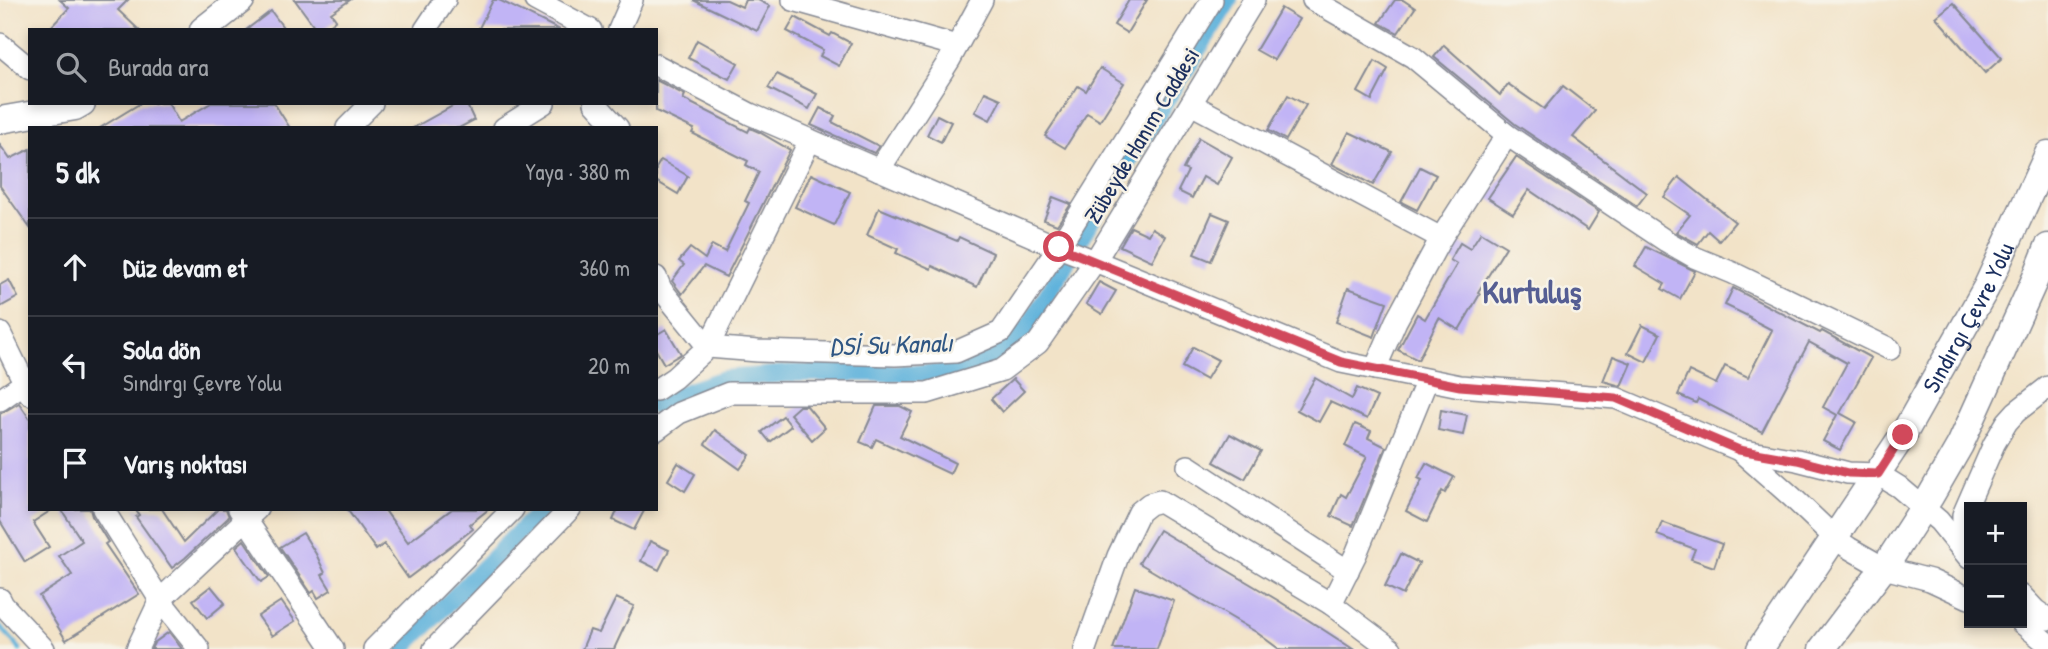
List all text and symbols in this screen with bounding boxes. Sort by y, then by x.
search box [28,28,658,105]
street label: Zübeyde Hanım Caddesi [1076,41,1206,229]
icon: search [52,48,90,86]
text: Burada ara [108,49,209,84]
text: 5 dk [56,152,100,192]
text: Yaya · 380 m [525,156,630,187]
route start [1043,231,1074,262]
street label: Sındırgı Çevre Yolu [1914,237,2021,398]
icon: ahead [56,248,94,286]
text: Düz devam et [123,250,247,285]
text: 360 m [579,252,630,283]
district label: Kurtuluş [1482,270,1582,313]
water label: DSİ Su Kanalı [829,324,954,364]
text: Sola dön [123,332,201,367]
icon: left [56,346,94,384]
text: 20 m [588,350,630,381]
text: Sındırgı Çevre Yolu [123,367,282,398]
route end [1887,419,1918,450]
icon: arrive [56,444,94,482]
text: Varış noktası [123,446,248,481]
map controls [1964,502,2027,628]
button: + [1964,502,2027,565]
button: − [1964,565,2027,628]

